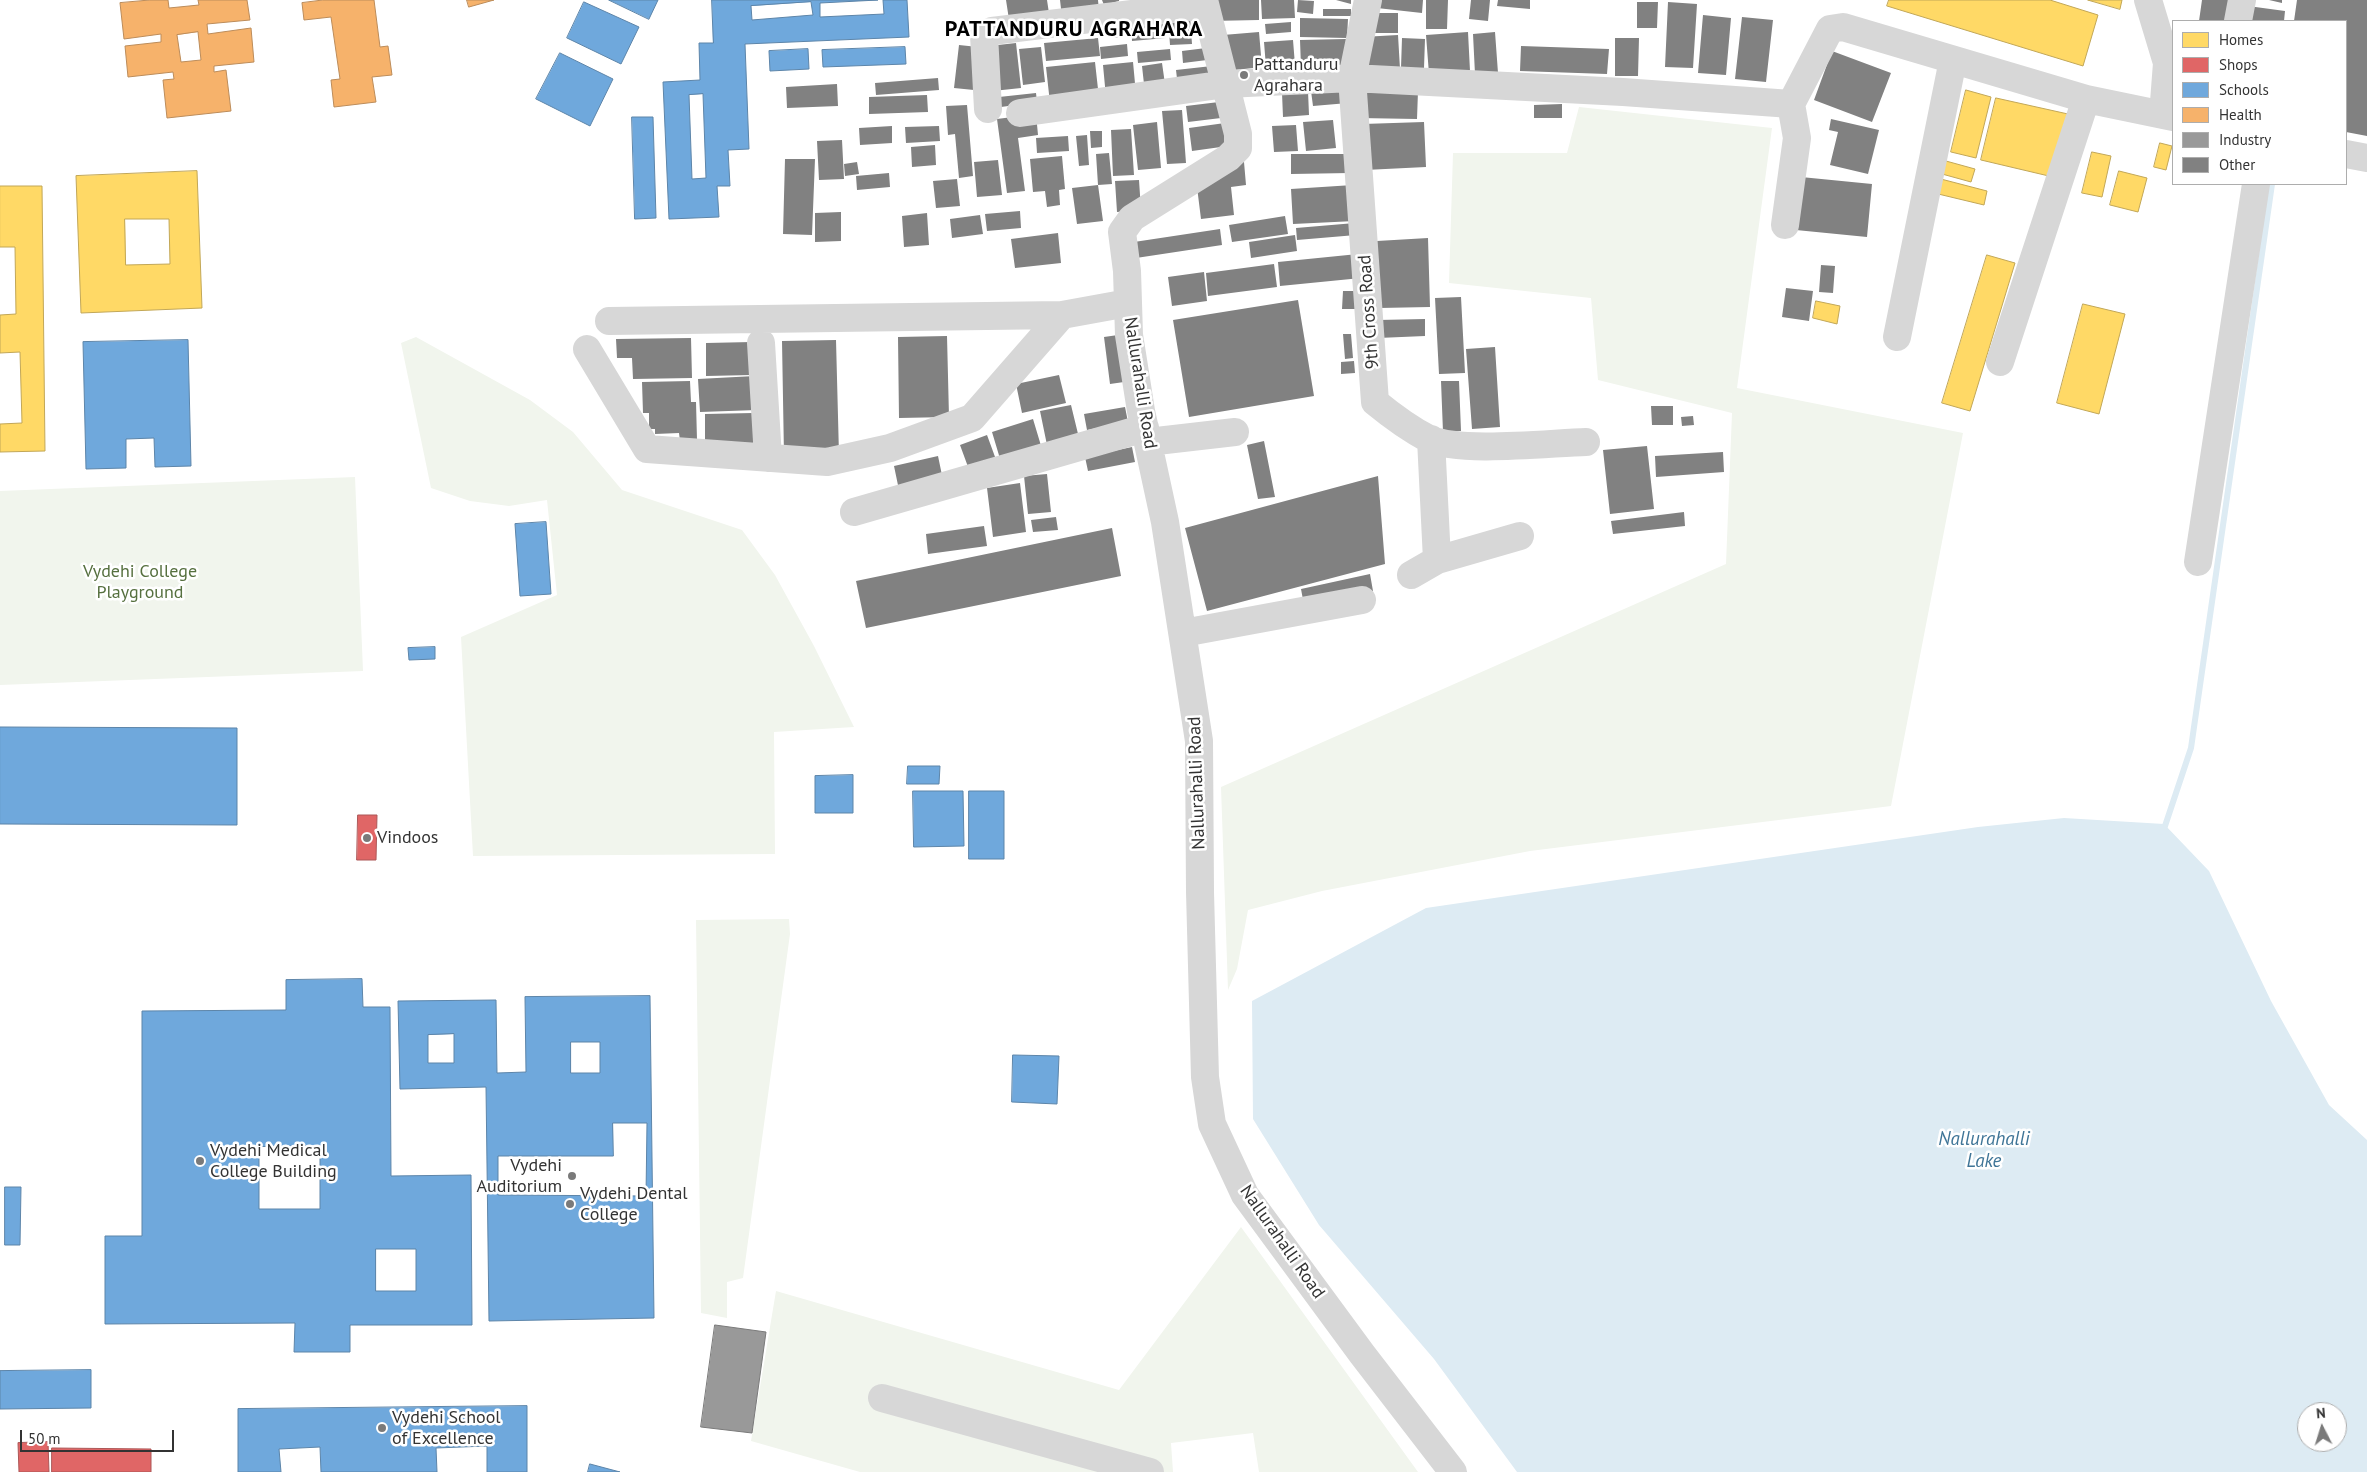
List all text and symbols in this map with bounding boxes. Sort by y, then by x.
district label: PATTANDURU AGRAHARA [942,17,1206,43]
legend [2172,20,2347,185]
text: Homes [2219,30,2263,49]
place label: Pattanduru Agrahara [1254,54,1339,96]
text: Shops [2219,55,2258,74]
marker: Pattanduru Agrahara [1238,69,1250,81]
text: Schools [2219,80,2269,99]
text: Health [2219,105,2262,124]
text: Industry [2219,130,2271,149]
text: Other [2219,155,2255,174]
street label: 9th Cross Road [1354,254,1384,370]
street label: Nallurahalli Road [1119,315,1161,451]
park label: Vydehi College Playground [83,561,197,604]
street label: Nallurahalli Road [1184,716,1210,850]
place label: Vindoos [377,827,438,849]
marker: Vindoos [361,832,373,844]
water label: Nallurahalli Lake [1938,1129,2030,1173]
place label: Vydehi Medical College Building [210,1140,337,1182]
marker: Vydehi Medical College Building [194,1155,206,1167]
place label: Vydehi Auditorium [476,1155,562,1198]
marker: Vydehi Auditorium [566,1170,578,1182]
street label: Nallurahalli Road [1235,1181,1329,1303]
place label: Vydehi Dental College [580,1183,688,1226]
marker: Vydehi Dental College [564,1198,576,1210]
north arrow [2297,1402,2347,1452]
text: N [2315,1404,2326,1422]
place label: Vydehi School of Excellence [392,1407,501,1450]
scale bar [22,1420,176,1452]
marker: Vydehi School of Excellence [376,1422,388,1434]
text: 50 m [28,1429,61,1448]

